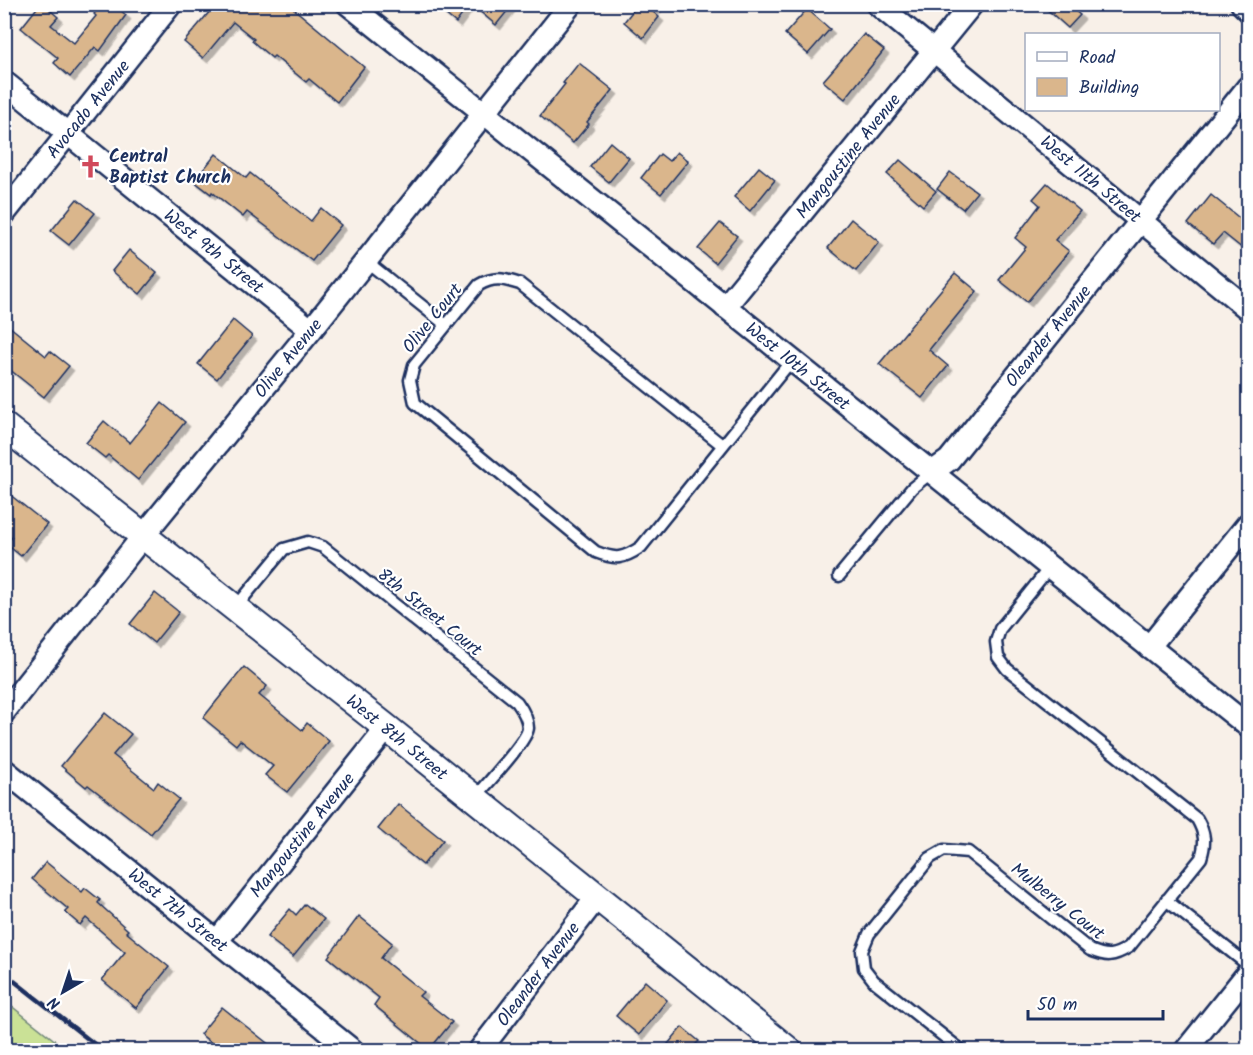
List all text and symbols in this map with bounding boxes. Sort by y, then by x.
legend [1025,33,1220,111]
text: Road [1079,44,1116,73]
street label: Avocado Avenue [40,54,138,166]
text: Building [1079,74,1139,103]
street label: Mangoustine Avenue [789,88,909,226]
street label: West 11th Street [1033,129,1148,232]
place label: Central Baptist Church [109,143,231,193]
church icon: Central Baptist Church [78,153,104,179]
street label: West 9th Street [156,202,271,303]
street label: Olive Court [396,277,471,360]
street label: Oleander Avenue [999,279,1100,395]
street label: Olive Avenue [248,313,331,405]
street label: West 10th Street [738,316,857,419]
street label: 8th Street Court [370,562,489,665]
street label: West 8th Street [339,688,454,789]
street label: Mangoustine Avenue [243,767,363,905]
street label: Mulberry Court [1004,856,1111,949]
street label: West 7th Street [121,862,234,961]
street label: Oleander Avenue [490,916,588,1033]
north arrow [33,962,93,1022]
scale bar [1028,983,1163,1021]
text: N [43,990,66,1015]
text: 50 m [1037,991,1077,1020]

